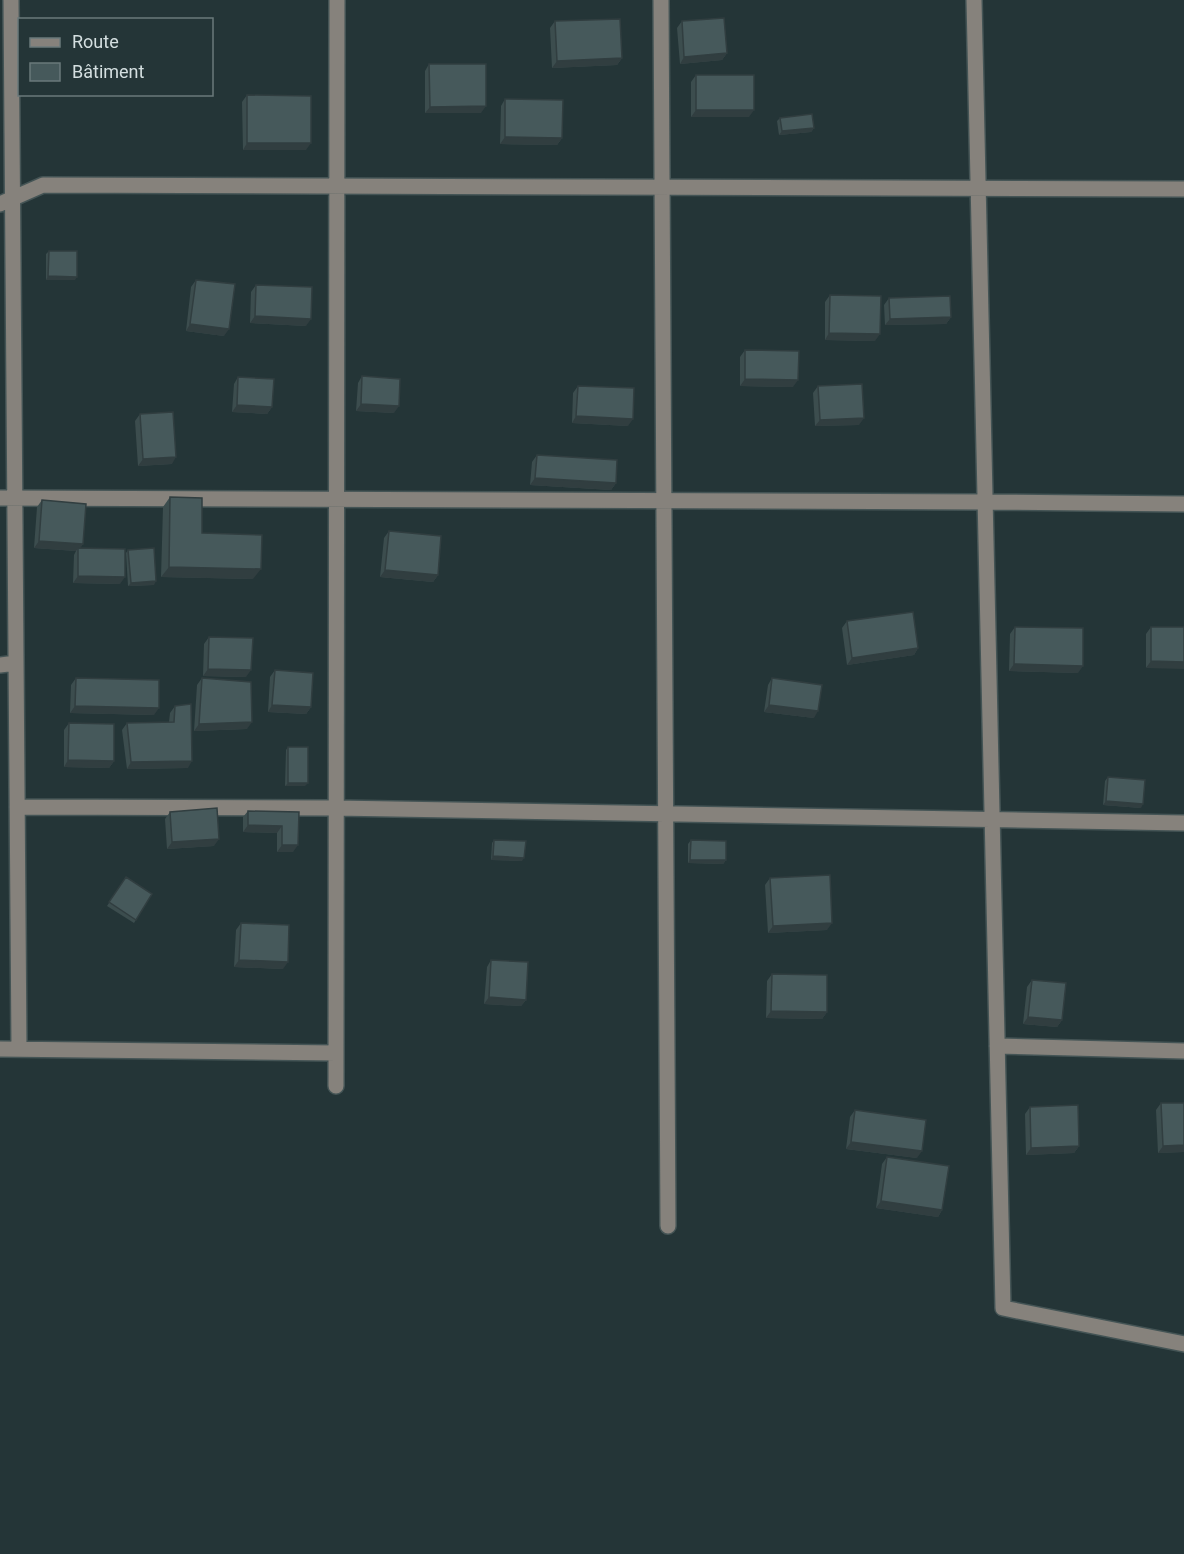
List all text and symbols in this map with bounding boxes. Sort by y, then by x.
legend [18,18,213,96]
text: Route [72,31,119,52]
text: Bâtiment [72,61,145,82]

